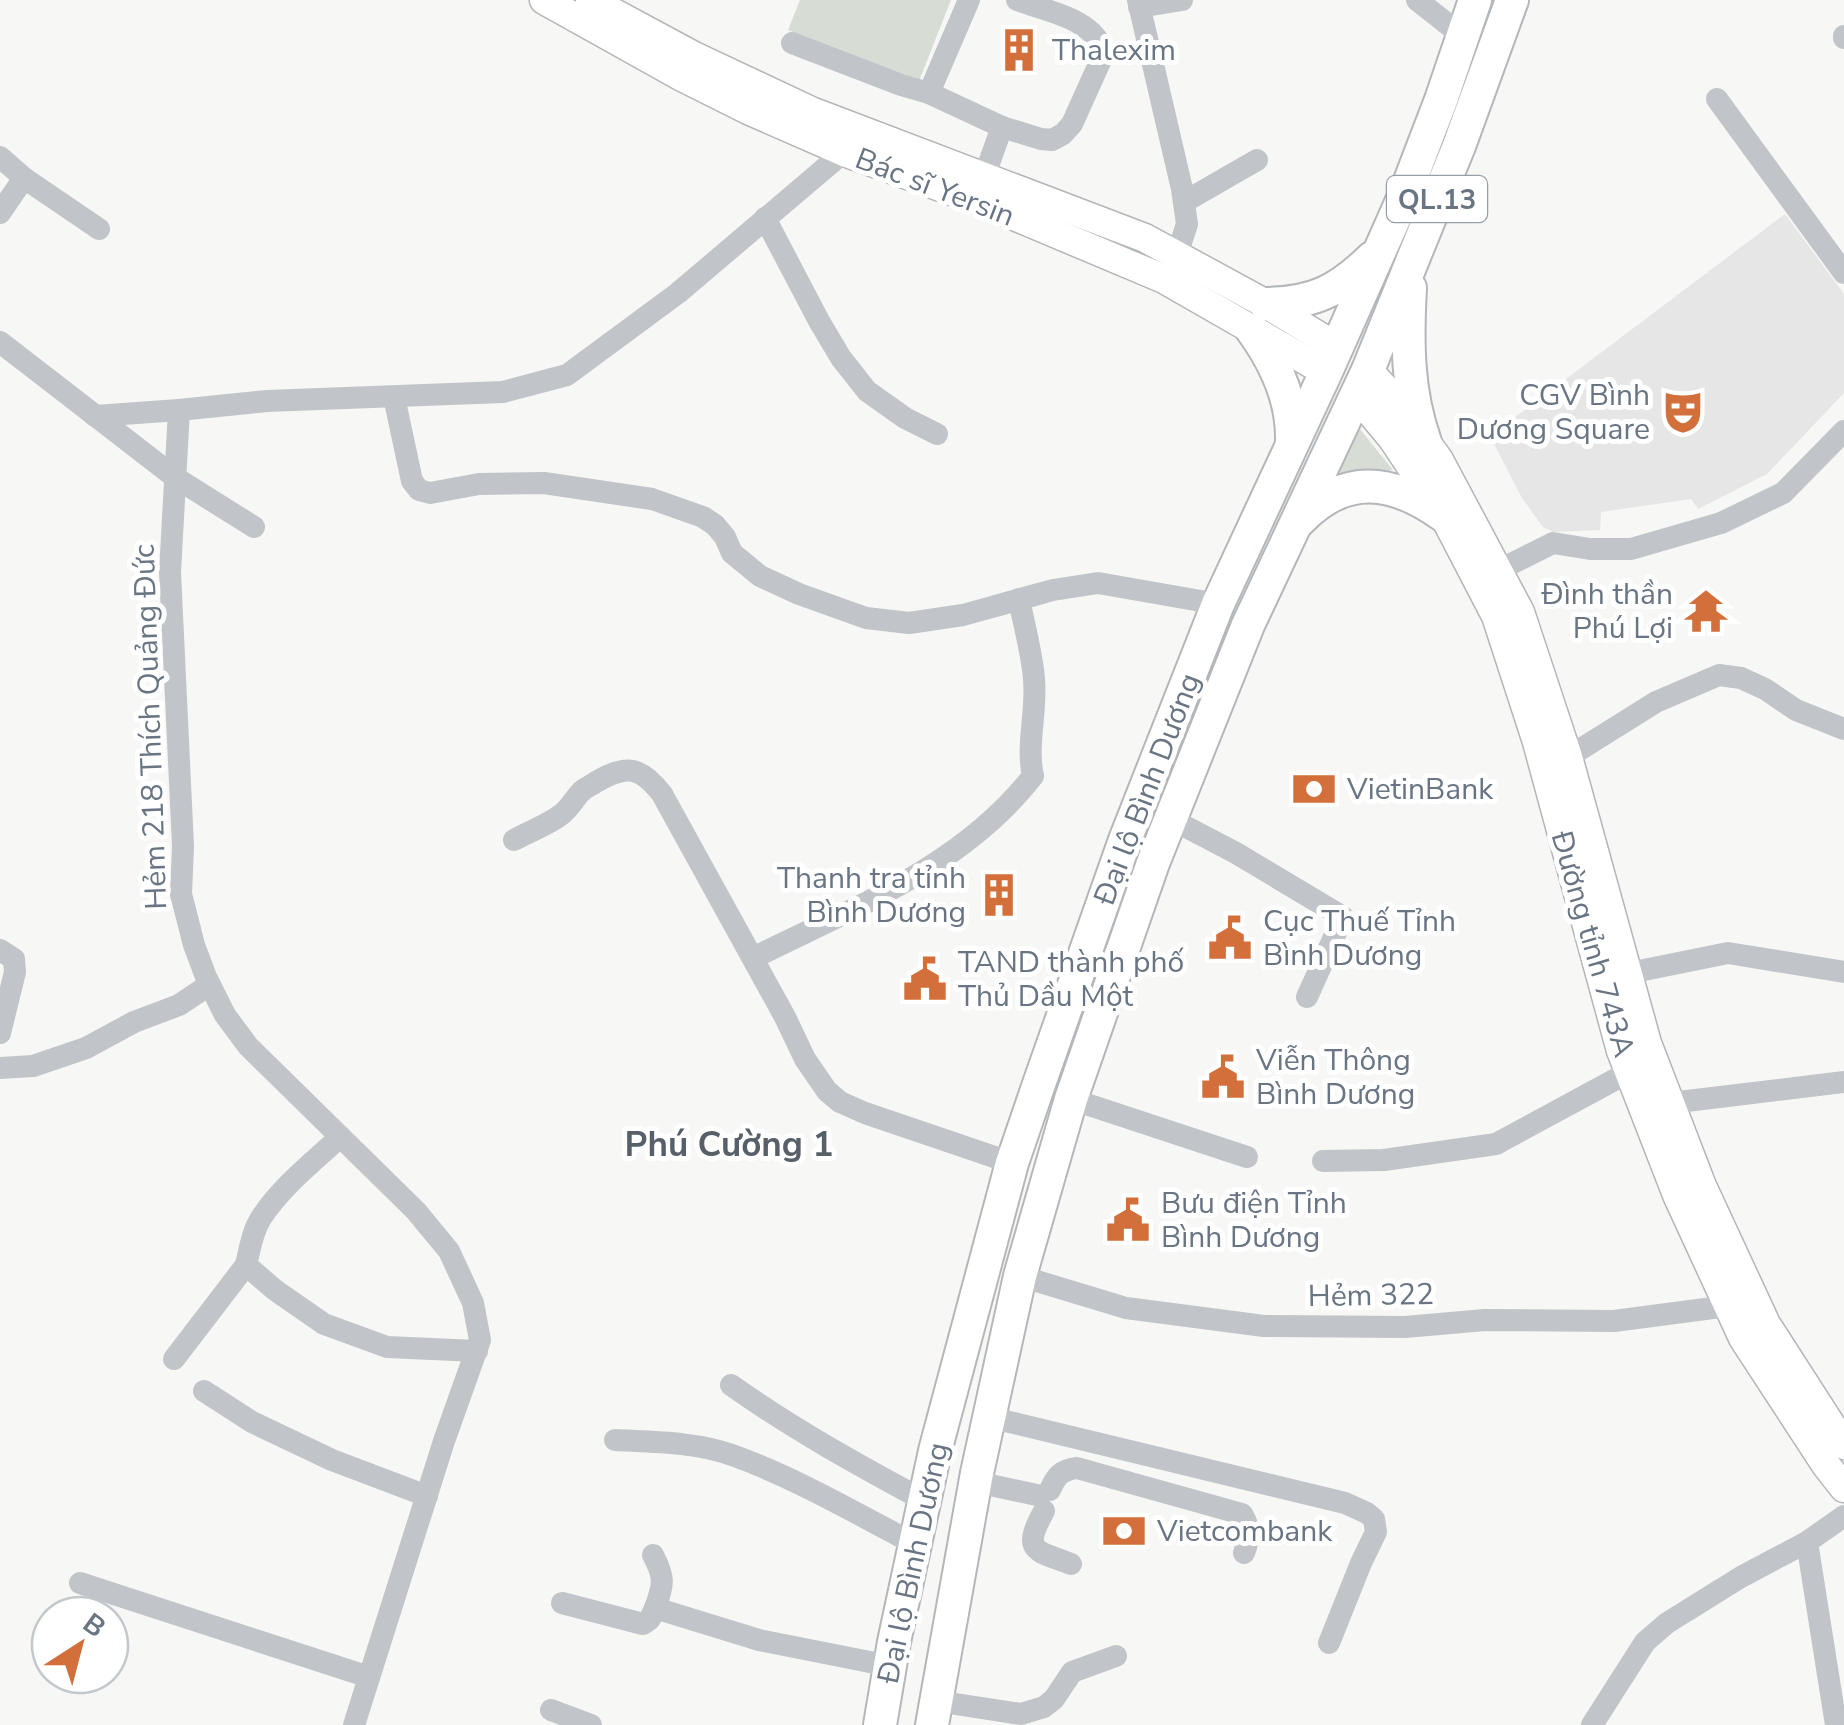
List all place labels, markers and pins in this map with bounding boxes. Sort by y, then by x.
building icon: Thalexim [995,26,1043,74]
place label: Thalexim [1052,30,1176,71]
place label: CGV Bình Dương Square [1457,375,1650,450]
theatre icon: CGV Bình Dương Square [1659,388,1707,436]
place label: Đình thần Phú Lợi [1541,574,1673,649]
temple icon: Đình thần Phú Lợi [1682,587,1730,635]
bank icon: VietinBank [1290,765,1338,813]
place label: VietinBank [1346,769,1494,810]
place label: Thanh tra tỉnh Bình Dương [777,858,966,933]
building icon: Thanh tra tỉnh Bình Dương [975,871,1023,919]
place label: Cục Thuế Tỉnh Bình Dương [1263,901,1456,976]
public building icon: Cục Thuế Tỉnh Bình Dương [1206,914,1254,962]
place label: TAND thành phố Thủ Dầu Một [958,942,1185,1017]
public building icon: TAND thành phố Thủ Dầu Một [901,955,949,1003]
place label: Viễn Thông Bình Dương [1255,1040,1415,1115]
public building icon: Viễn Thông Bình Dương [1199,1053,1247,1101]
place label: Bưu điện Tỉnh Bình Dương [1161,1183,1347,1258]
public building icon: Bưu điện Tỉnh Bình Dương [1104,1196,1152,1244]
bank icon: Vietcombank [1100,1507,1148,1555]
place label: Vietcombank [1156,1511,1333,1552]

